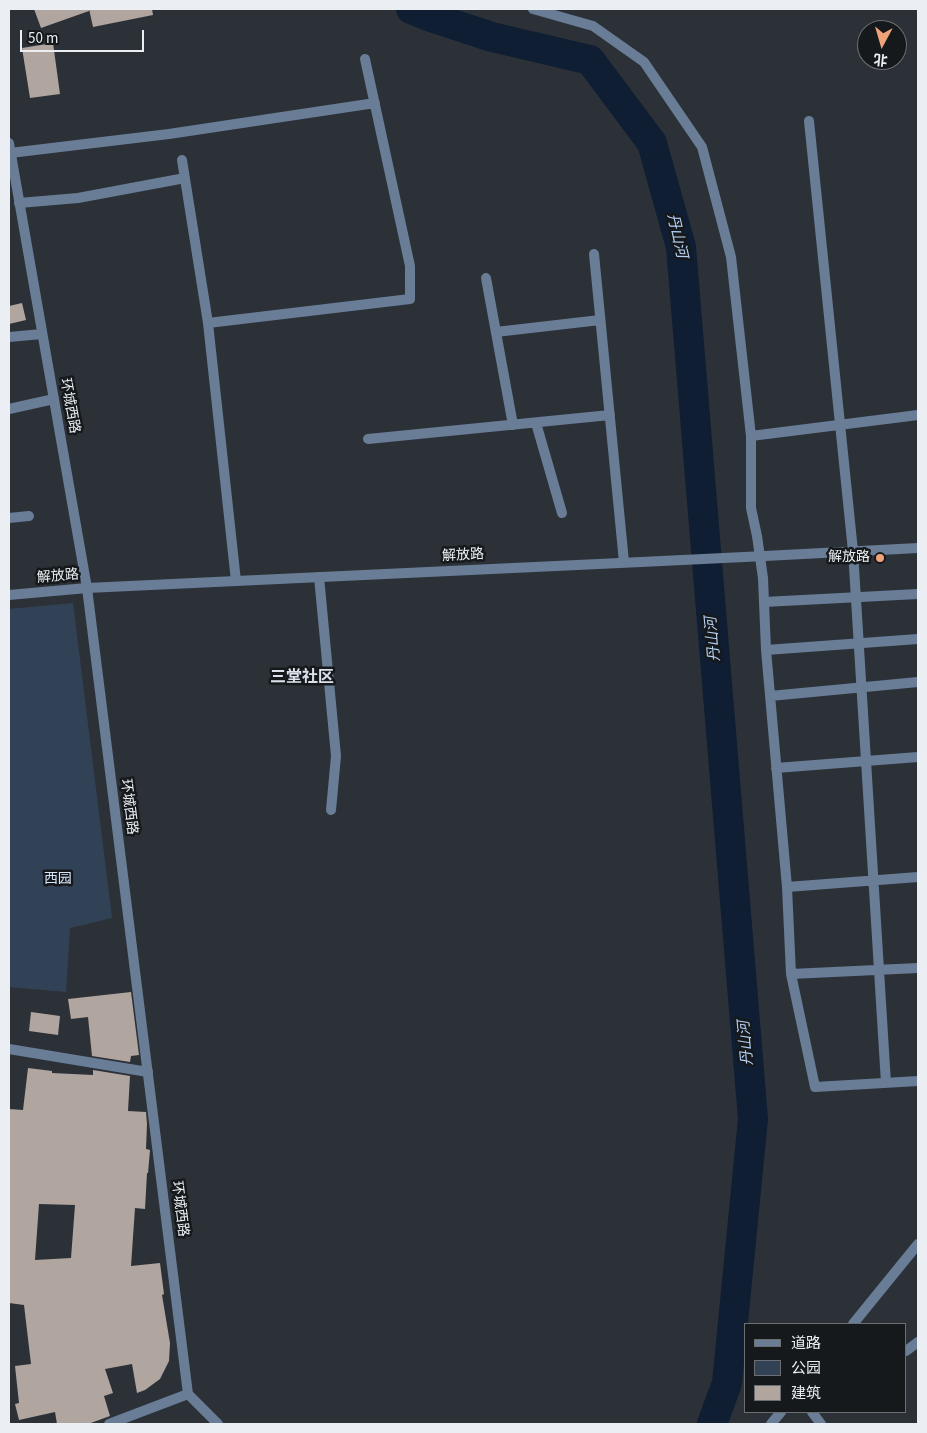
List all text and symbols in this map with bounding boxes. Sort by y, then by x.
scale bar [22,20,146,52]
north arrow [857,20,907,70]
text: 50 m [28,28,58,49]
text: 北 [873,48,889,70]
water label: 丹山河 [662,212,690,260]
street label: 环城西路 [56,377,82,435]
street label: 解放路 [442,547,484,565]
place label: 解放路 [828,550,870,566]
marker: 解放路 [874,552,886,564]
street label: 解放路 [36,567,80,587]
water label: 丹山河 [703,616,725,662]
district label: 三堂社区 [270,668,334,688]
street label: 环城西路 [116,778,140,836]
park label: 西园 [44,872,72,888]
water label: 丹山河 [736,1020,758,1066]
street label: 环城西路 [167,1180,191,1238]
legend [744,1323,907,1413]
text: 道路 [791,1333,821,1354]
text: 公园 [791,1358,821,1379]
text: 建筑 [791,1383,821,1404]

